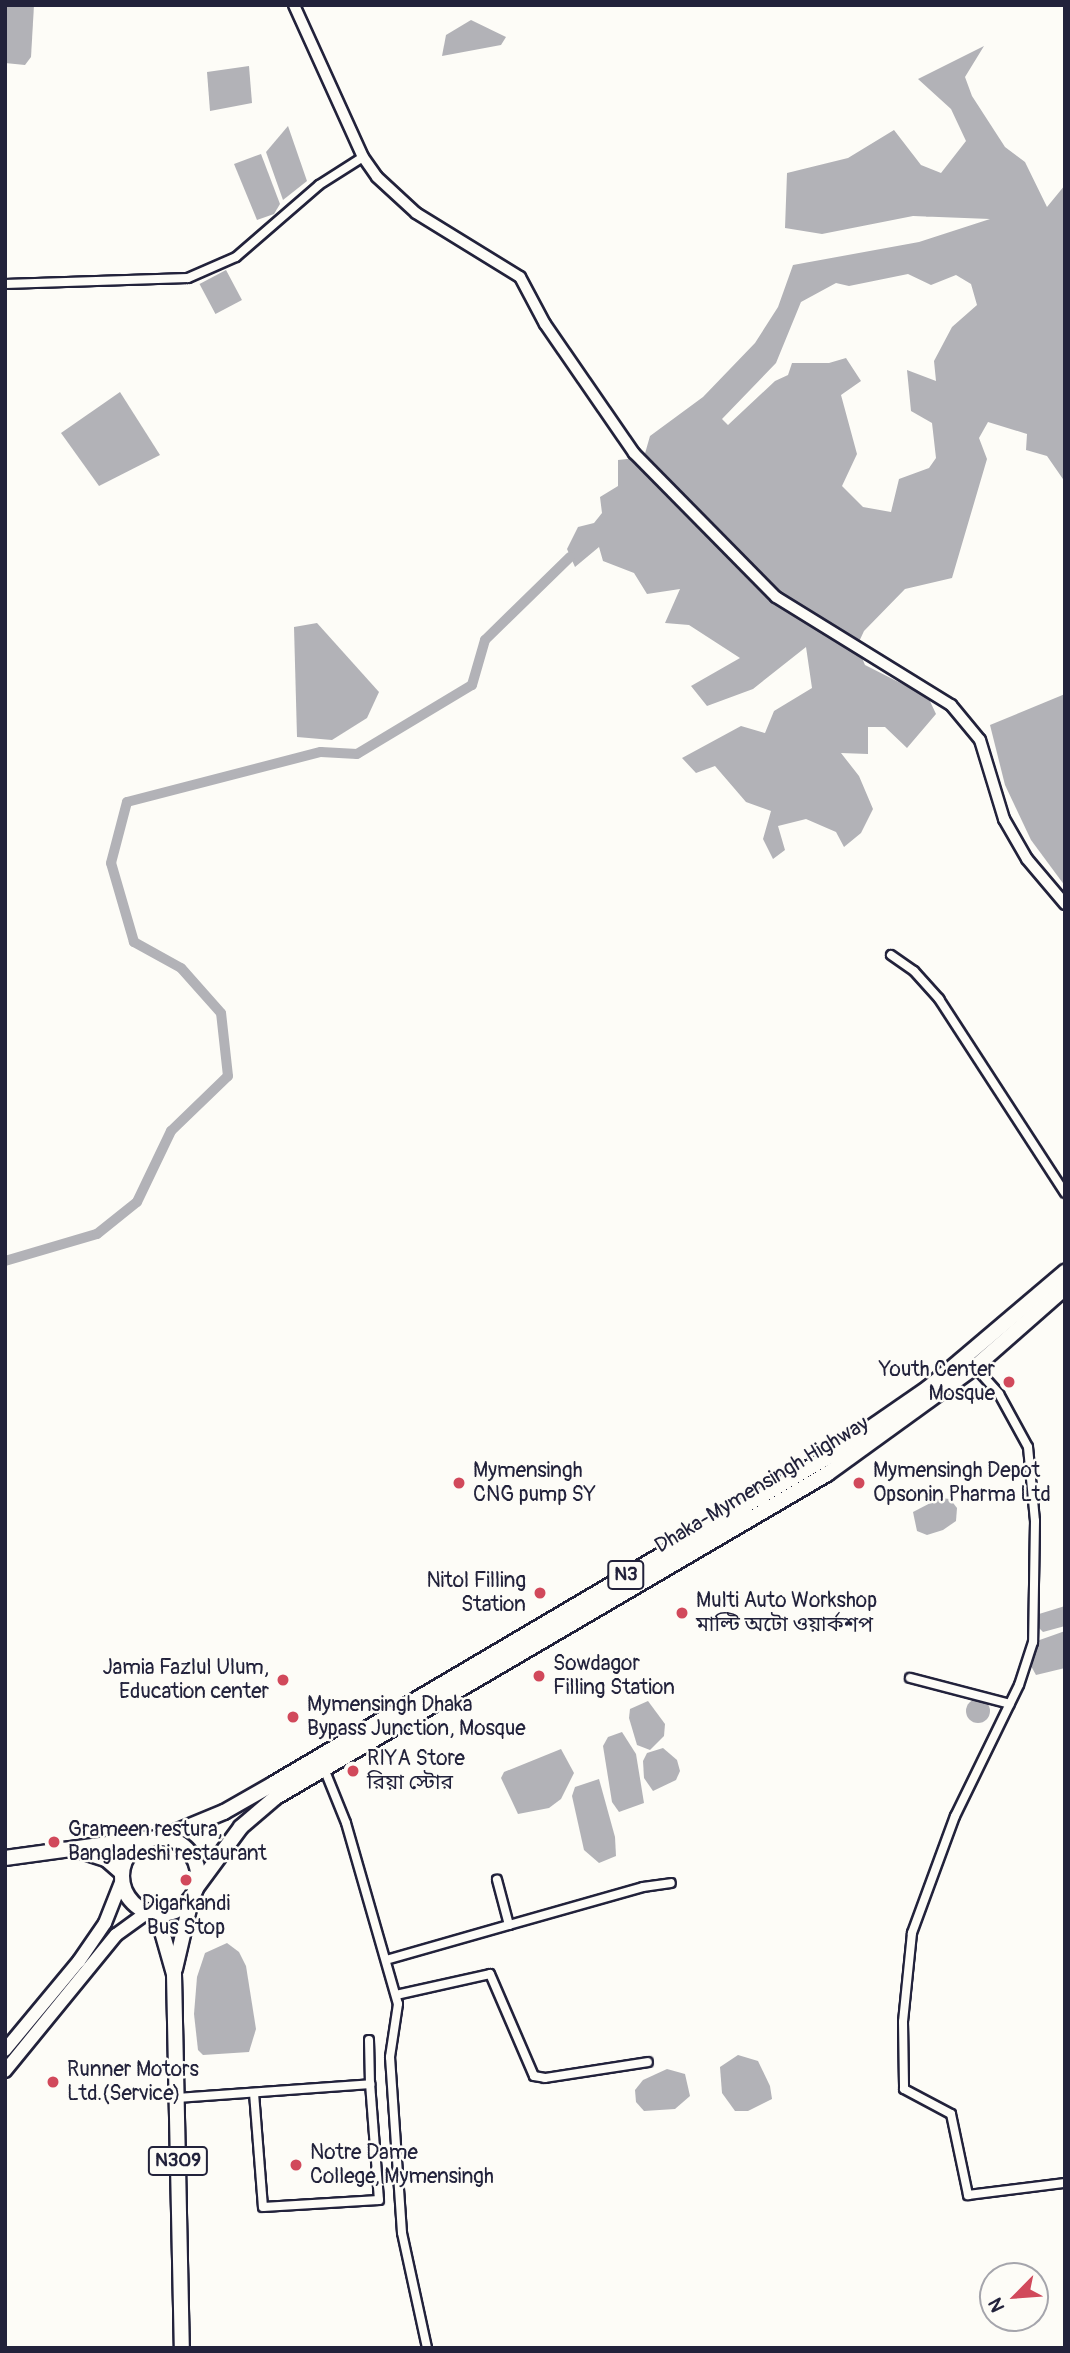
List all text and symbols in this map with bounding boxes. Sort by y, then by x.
place label: Youth Center Mosque [879,1357,995,1407]
marker: Youth Center Mosque [1001,1374,1017,1390]
street label: Dhaka-Mymensingh Highway [651,1411,873,1559]
place label: Mymensingh CNG pump SY [473,1458,596,1508]
place label: Mymensingh Depot Opsonin Pharma Ltd [873,1458,1051,1508]
marker: Mymensingh CNG pump SY [451,1475,467,1491]
marker: Mymensingh Depot Opsonin Pharma Ltd [851,1475,867,1491]
road number: N3 [607,1560,645,1590]
place label: Nitol Filling Station [426,1568,526,1618]
marker: Nitol Filling Station [532,1585,548,1601]
place label: Multi Auto Workshop মাল্টি অটো ওয়ার্কশপ [696,1588,877,1638]
marker: Multi Auto Workshop মাল্টি অটো ওয়ার্কশপ [674,1605,690,1621]
place label: Sowdagor Filling Station [553,1651,675,1701]
place label: Jamia Fazlul Ulum, Education center [102,1655,269,1705]
marker: Sowdagor Filling Station [531,1668,547,1684]
marker: Jamia Fazlul Ulum, Education center [275,1672,291,1688]
place label: Mymensingh Dhaka Bypass Junction, Mosque [307,1692,526,1742]
marker: Mymensingh Dhaka Bypass Junction, Mosque [285,1709,301,1725]
place label: RIYA Store রিয়া স্টোর [367,1746,465,1796]
marker: RIYA Store রিয়া স্টোর [345,1763,361,1779]
place label: Grameen restura, Bangladeshi restaurant [68,1817,267,1867]
marker: Grameen restura, Bangladeshi restaurant [46,1834,62,1850]
marker: Digarkandi Bus Stop [178,1872,194,1888]
place label: Digarkandi Bus Stop [142,1891,230,1941]
place label: Runner Motors Ltd.(Service) [67,2057,199,2107]
marker: Runner Motors Ltd.(Service) [45,2074,61,2090]
place label: Notre Dame College, Mymensingh [310,2140,494,2190]
road number: N309 [146,2146,210,2176]
marker: Notre Dame College, Mymensingh [288,2157,304,2173]
north arrow [979,2262,1049,2332]
text: N [983,2294,1010,2316]

